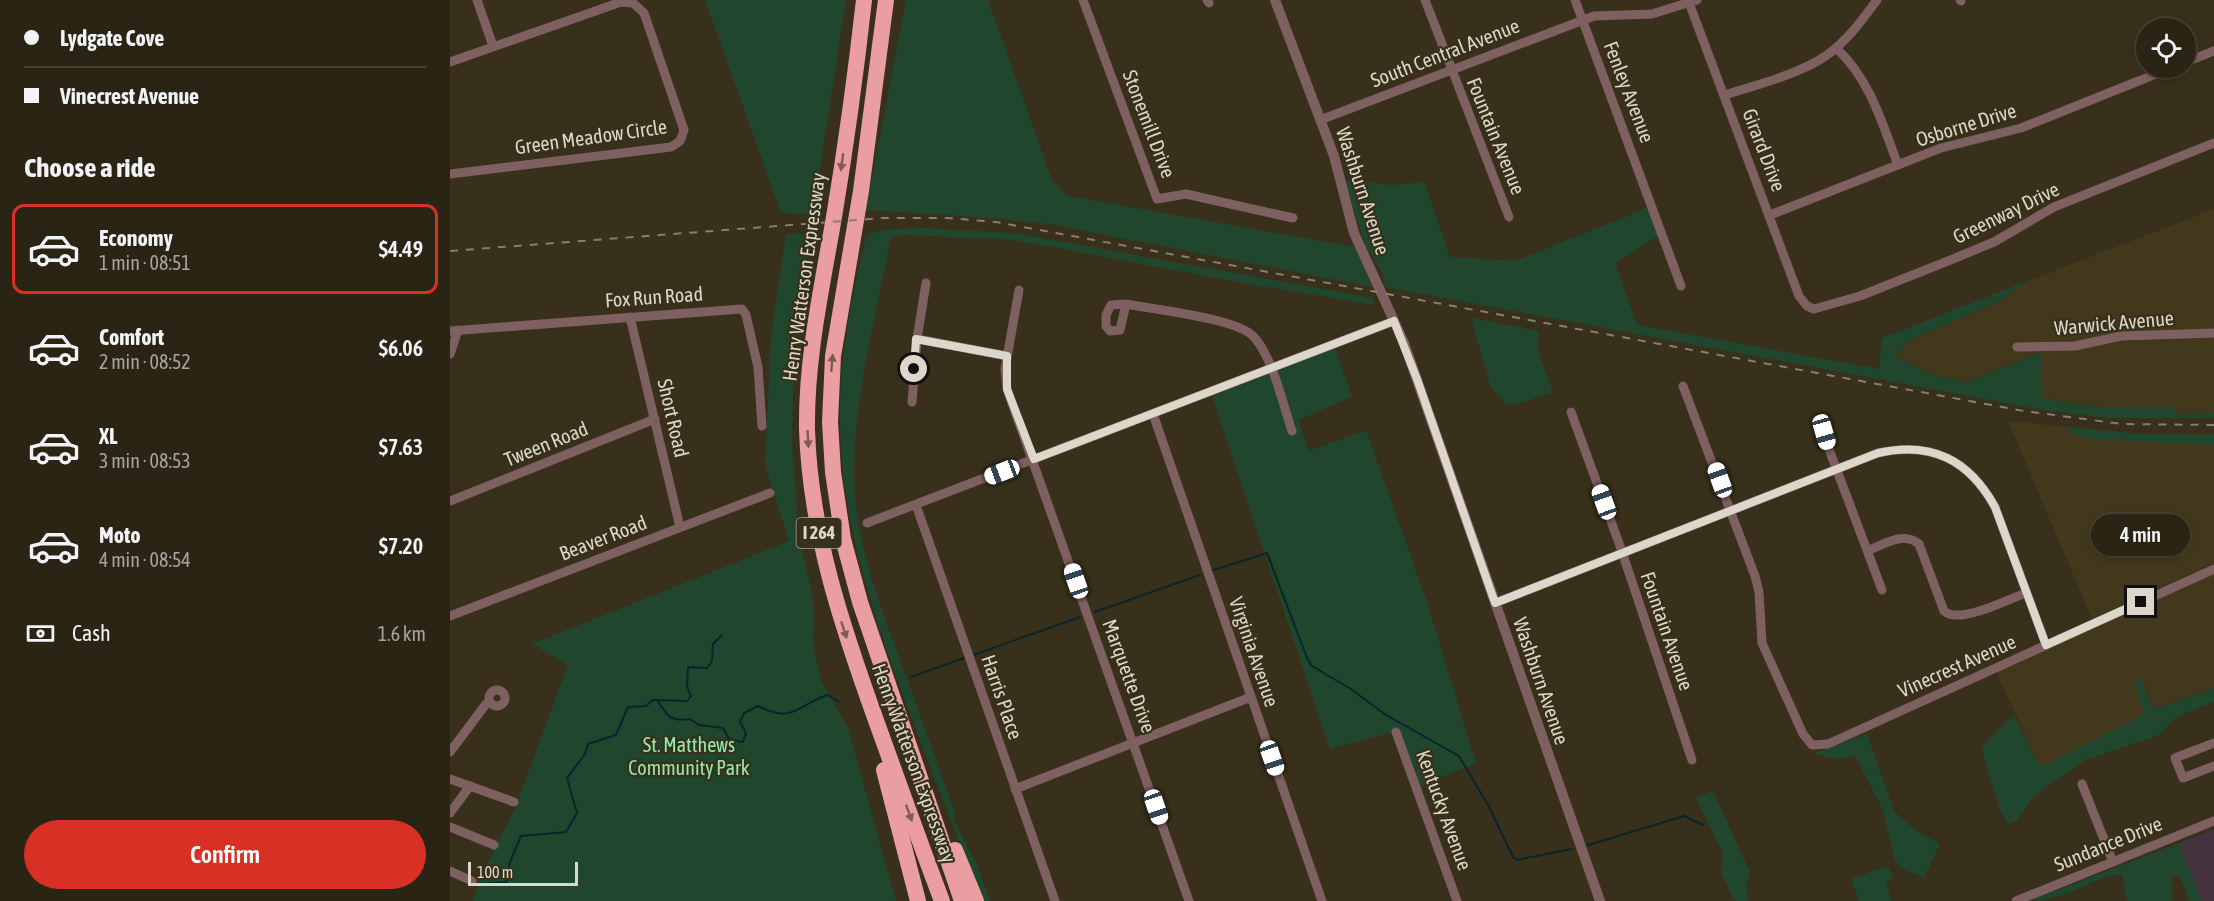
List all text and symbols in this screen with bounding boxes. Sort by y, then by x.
street label: South Central Avenue [1367,14,1522,91]
map controls [2136,18,2196,78]
button: locate [2136,18,2196,78]
text: Lydgate Cove [60,25,164,51]
street label: Fenley Avenue [1600,38,1659,146]
street label: Stonemill Drive [1118,67,1181,181]
street label: Fountain Avenue [1463,74,1530,198]
text: Vinecrest Avenue [60,83,199,109]
street label: Osborne Drive [1913,98,2019,151]
street label: Girard Drive [1738,105,1791,195]
street label: Green Meadow Circle [513,114,668,159]
street label: Washburn Avenue [1332,124,1395,258]
text: Choose a ride [24,152,156,183]
one-way arrow [838,153,847,172]
street label: Henry Watterson Expressway [777,171,830,383]
street label: Greenway Drive [1949,177,2063,248]
icon: car [27,222,81,276]
text: Economy [99,225,173,251]
text: $4.49 [379,236,423,262]
text: 1 min · 08:51 [99,251,191,274]
street label: Fox Run Road [604,282,704,311]
street label: Warwick Avenue [2053,306,2175,339]
icon: car [27,321,81,375]
text: Comfort [99,324,164,350]
text: $6.06 [379,335,423,361]
text: 2 min · 08:52 [99,350,191,373]
one-way arrow [827,354,837,373]
route start [900,355,927,382]
street label: Short Road [653,376,694,459]
car [1810,412,1838,452]
street label: Tween Road [501,416,591,471]
icon: car [27,420,81,474]
text: XL [99,423,117,449]
one-way arrow [803,430,813,449]
text: $7.63 [379,434,423,460]
text: 3 min · 08:53 [99,449,191,472]
car [982,457,1022,487]
car [1705,460,1735,500]
car [1589,482,1619,522]
street label: Beaver Road [556,510,650,565]
callout: 4 min [2092,515,2190,557]
road number: I 264 [796,518,842,548]
icon: car [27,519,81,573]
text: Moto [99,522,141,548]
text: 4 min [2120,523,2161,546]
text: $7.20 [379,533,423,559]
text: 4 min · 08:54 [99,548,191,571]
car [1062,561,1090,601]
street label: Fountain Avenue [1636,569,1699,693]
route end [2127,588,2154,615]
street label: Virginia Avenue [1225,594,1284,710]
street label: Washburn Avenue [1509,614,1574,747]
street label: Marquette Drive [1098,616,1161,736]
icon: cash [24,617,57,650]
text: Cash [72,620,111,646]
one-way arrow [840,621,850,639]
text: 1.6 km [378,622,426,645]
street label: Vinecrest Avenue [1894,629,2019,702]
street label: Harris Place [977,651,1028,742]
street label: Henry Watterson Expressway [868,660,961,865]
park label: St. Matthews Community Park [628,733,750,779]
car [1258,738,1286,778]
street label: Kentucky Avenue [1412,747,1477,873]
car [1142,787,1170,827]
one-way arrow [905,804,915,822]
street label: Sundance Drive [2051,811,2165,876]
button: Confirm [24,820,426,889]
scale bar [468,859,578,886]
text: 100 m [477,863,513,881]

